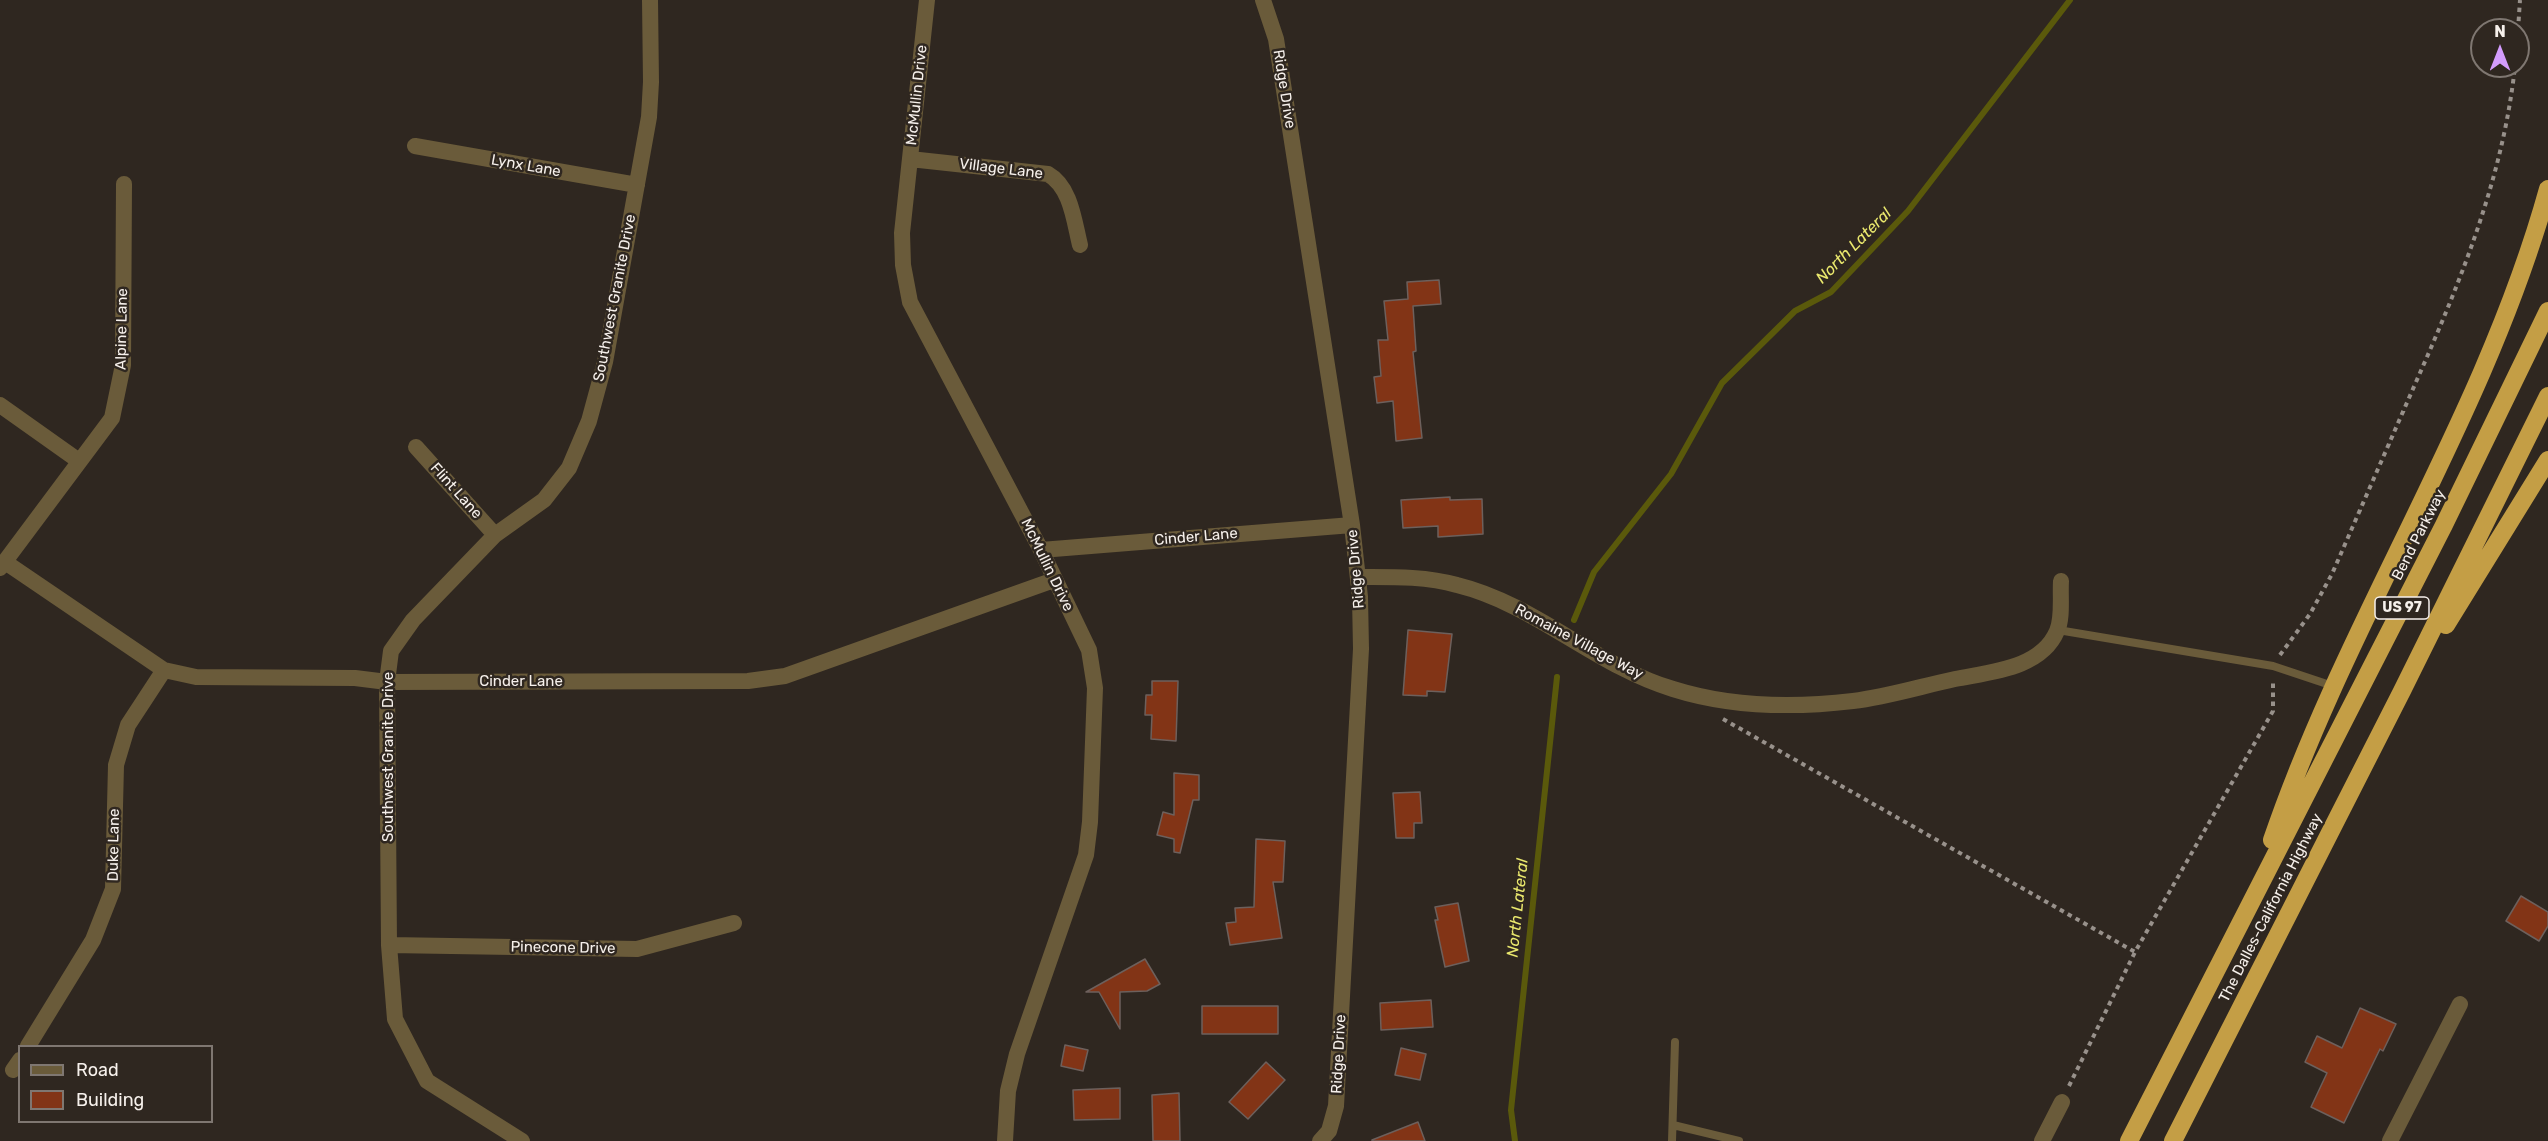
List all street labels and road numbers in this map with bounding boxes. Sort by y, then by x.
street label: McMullin Drive [903,44,931,146]
street label: Ridge Drive [1269,48,1299,130]
street label: Lynx Lane [490,151,562,181]
street label: Village Lane [958,155,1044,183]
street label: Southwest Granite Drive [590,213,640,383]
street label: Alpine Lane [112,288,132,370]
street label: Flint Lane [426,459,486,523]
street label: Bend Parkway [2388,487,2450,583]
street label: McMullin Drive [1017,516,1077,614]
street label: Cinder Lane [1154,524,1238,550]
street label: Ridge Drive [1344,529,1368,609]
road number: US 97 [2375,597,2429,619]
street label: Romaine Village Way [1512,601,1646,683]
street label: Southwest Granite Drive [380,672,398,842]
street label: Cinder Lane [479,673,563,691]
street label: Duke Lane [104,808,124,882]
street label: The Dalles-California Highway [2215,811,2327,1005]
street label: Pinecone Drive [510,938,616,958]
street label: Ridge Drive [1328,1014,1350,1094]

